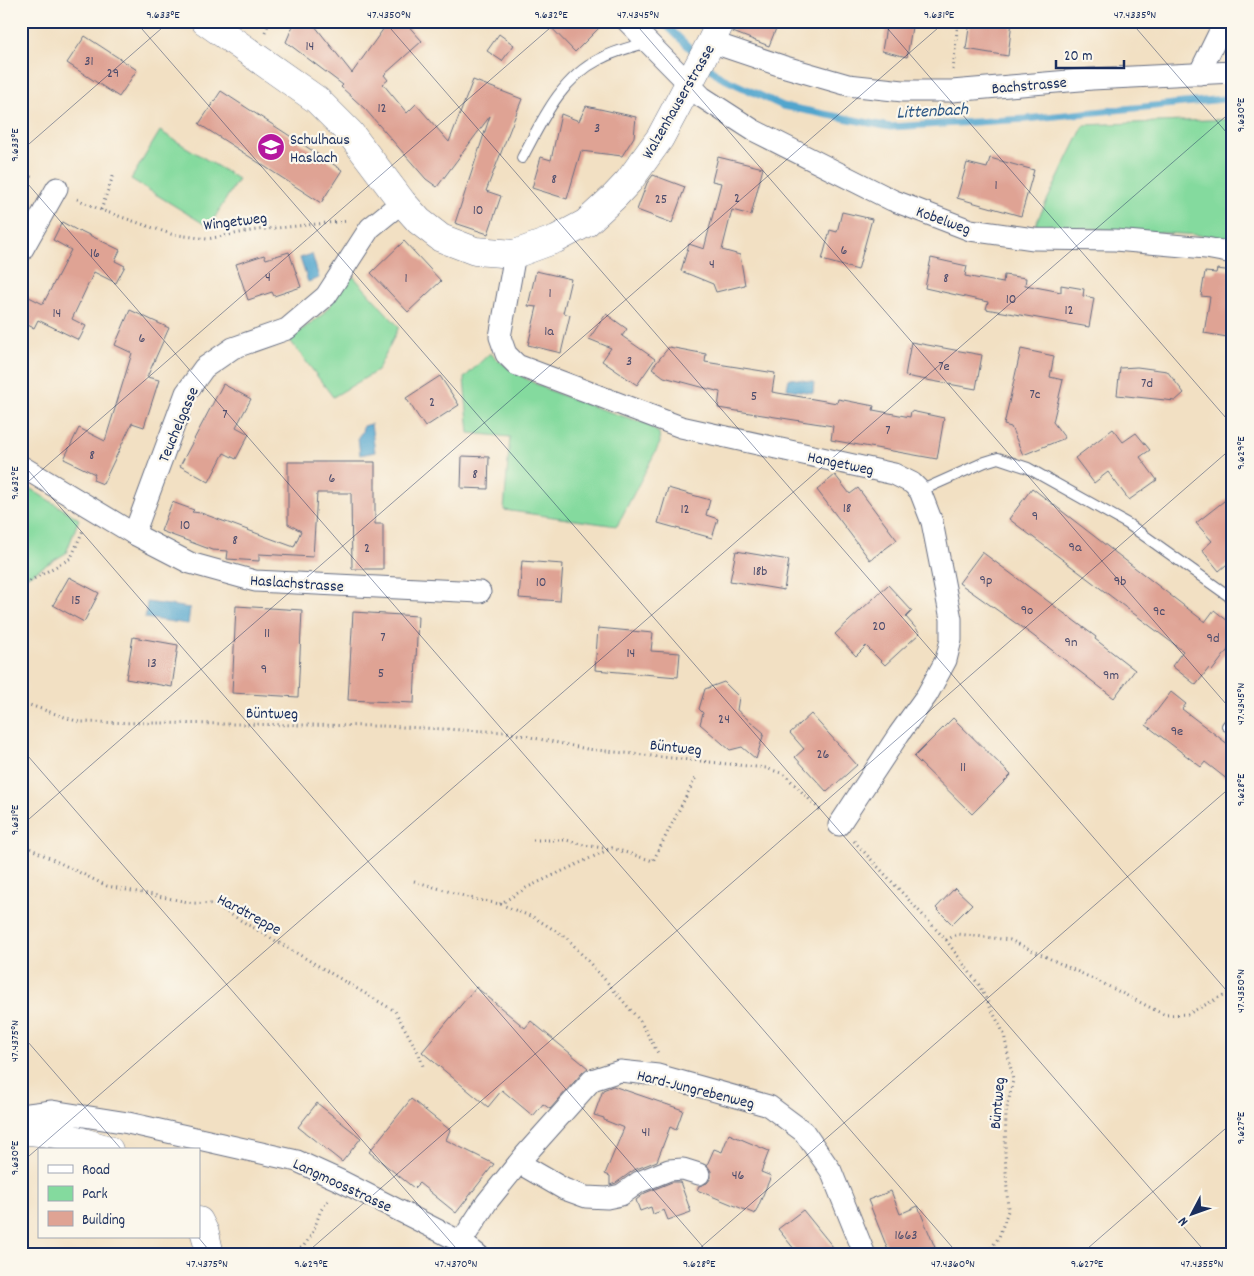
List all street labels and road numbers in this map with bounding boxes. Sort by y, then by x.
street label: Walzenhauserstrasse [637,41,721,164]
street label: Bachstrasse [991,72,1068,101]
street label: Kobelweg [913,201,974,242]
street label: Wingetweg [202,207,268,238]
street label: Teuchelgasse [153,384,206,466]
street label: Hangetweg [805,446,876,483]
street label: Haslachstrasse [249,570,345,599]
street label: Büntweg [246,703,298,726]
street label: Büntweg [649,734,703,763]
street label: Hardtreppe [213,889,285,942]
street label: Hard-Jungrebenweg [634,1065,757,1116]
street label: Büntweg [985,1076,1012,1130]
street label: Langmoosstrasse [289,1153,395,1219]

